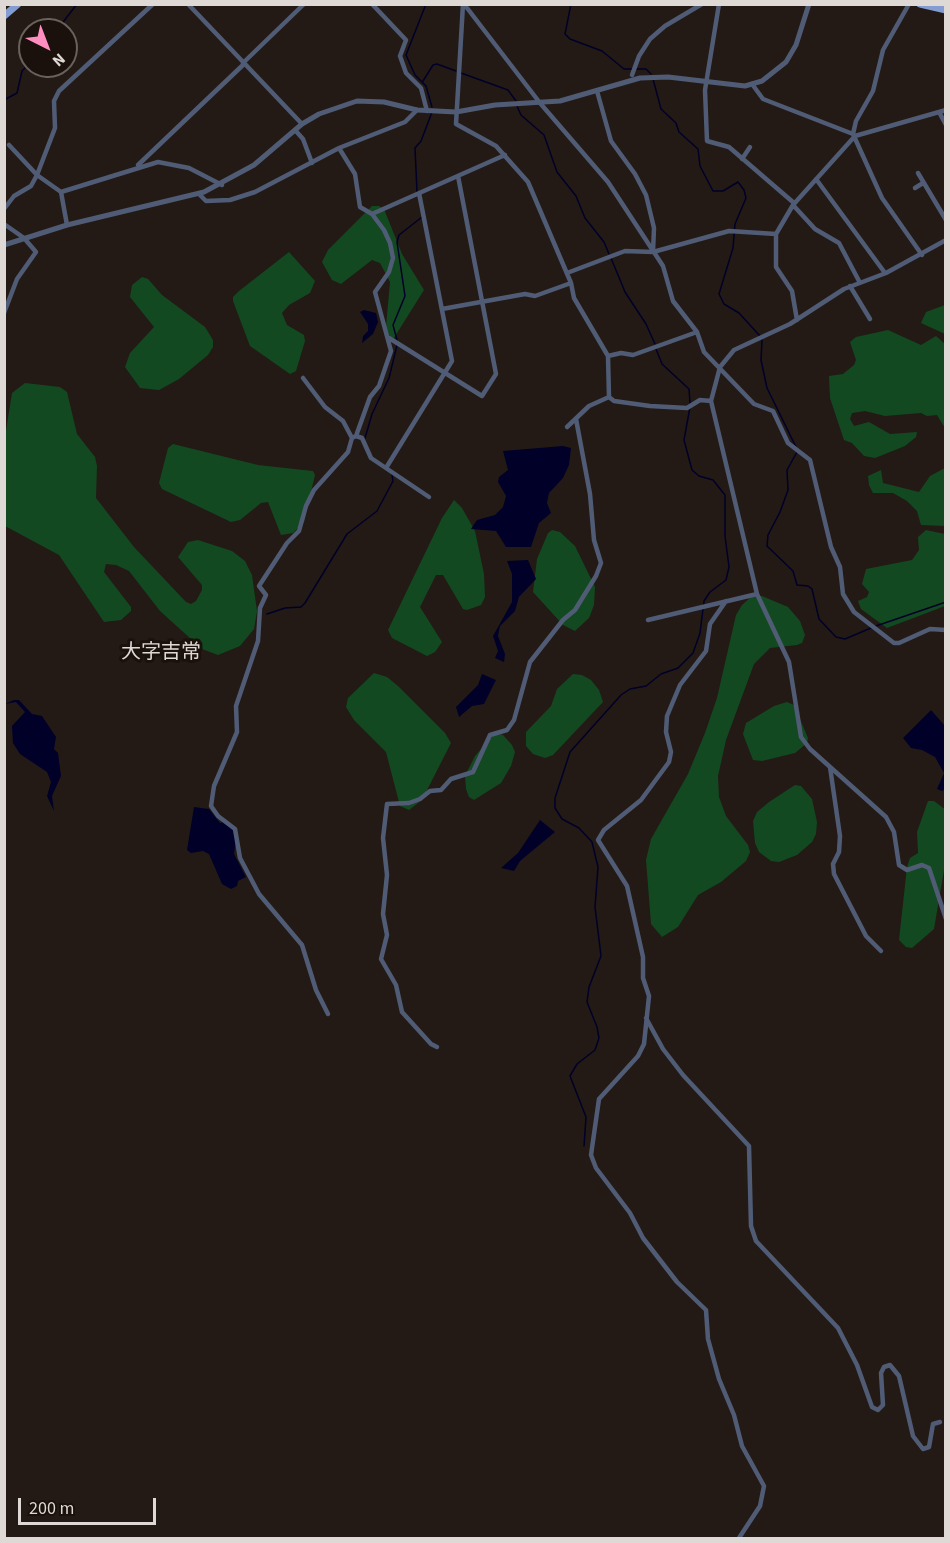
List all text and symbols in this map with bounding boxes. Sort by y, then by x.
north arrow [18,18,78,78]
text: N [47,48,70,72]
district label: 大字吉常 [121,642,201,666]
scale bar [21,1486,159,1524]
text: 200 m [29,1496,74,1521]

